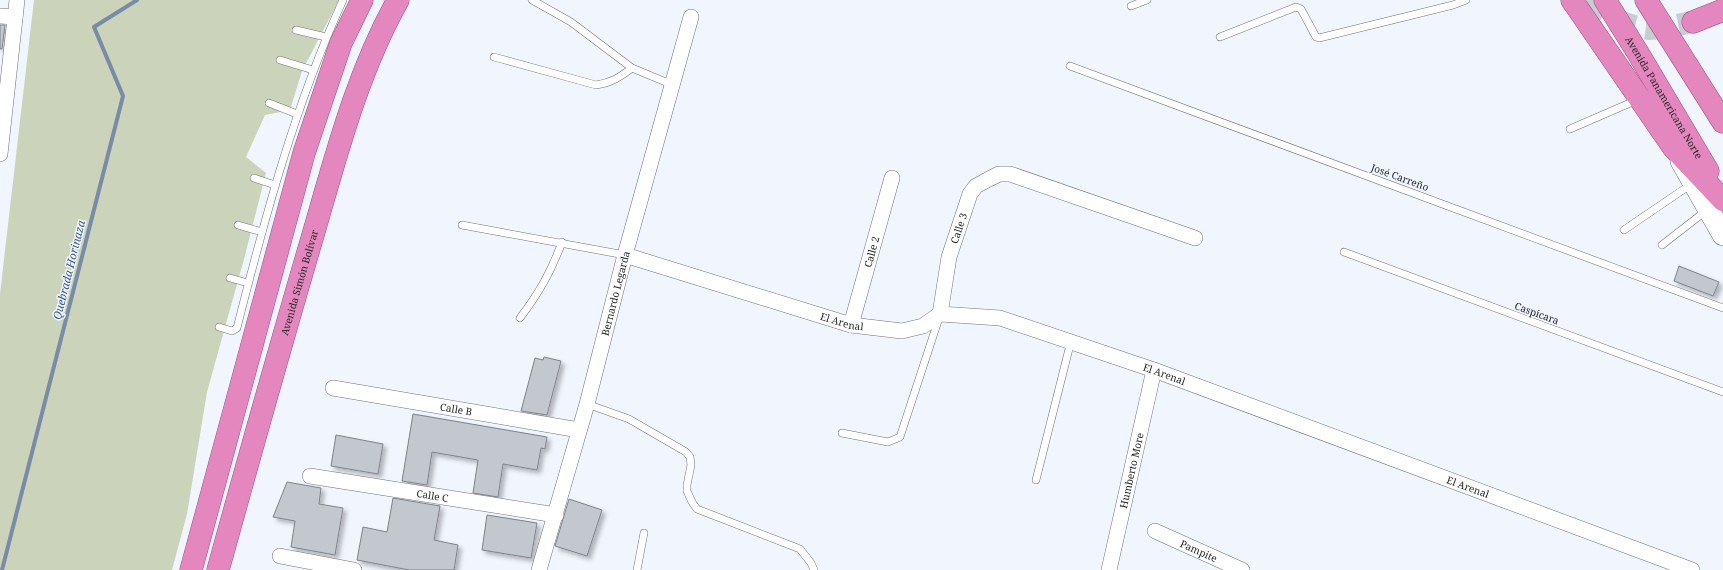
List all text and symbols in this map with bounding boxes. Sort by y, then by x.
street label: Avenida Panamericana Norte [1622,33,1706,161]
street label: José Carreño [1368,160,1431,194]
street label: Calle 3 [947,211,970,245]
water label: Quebrada Horinaza [49,218,88,321]
street label: Avenida Simón Bolívar [277,228,321,337]
street label: Calle 2 [860,235,882,269]
street label: Bernardo Legarda [598,249,633,337]
street label: Caspicara [1513,299,1561,328]
street label: El Arenal [819,309,864,333]
street label: El Arenal [1141,360,1187,388]
street label: Calle B [439,399,473,419]
street label: Humberto More [1116,431,1147,510]
street label: El Arenal [1445,472,1491,501]
street label: Calle C [416,486,449,505]
street label: Pampite [1178,536,1220,565]

